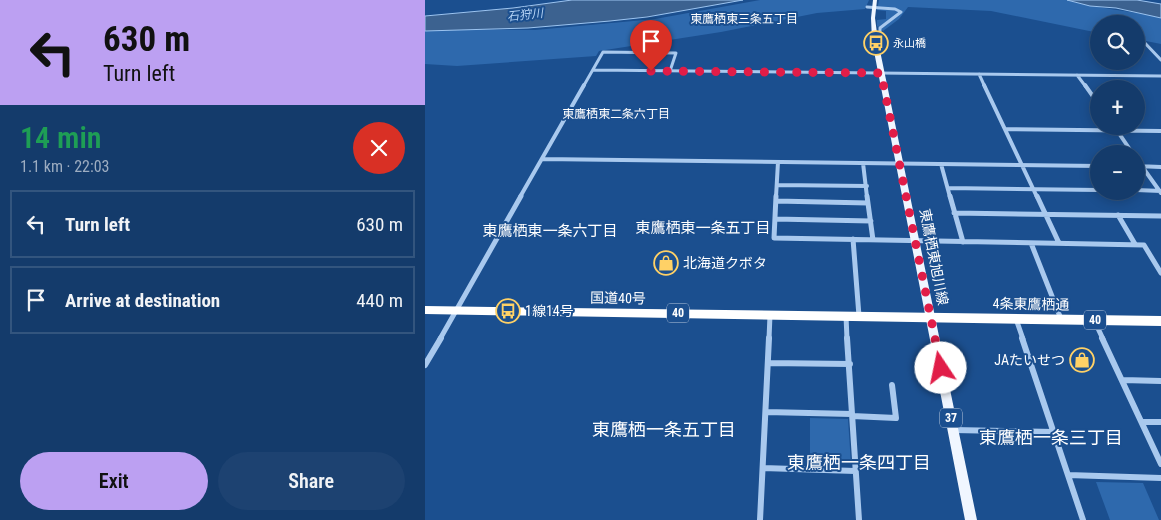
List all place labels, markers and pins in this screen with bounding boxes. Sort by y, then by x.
pin [630,20,672,71]
bus stop icon: 永山橋 [863,30,889,56]
place label: 永山橋 [893,37,926,50]
shop icon: 北海道クボタ [653,250,679,276]
place label: 北海道クボタ [683,255,767,271]
bus stop icon: 1線14号 [495,298,521,324]
place label: 1線14号 [525,303,574,319]
shop icon: JAたいせつ [1069,347,1095,373]
place label: JAたいせつ [994,352,1065,368]

